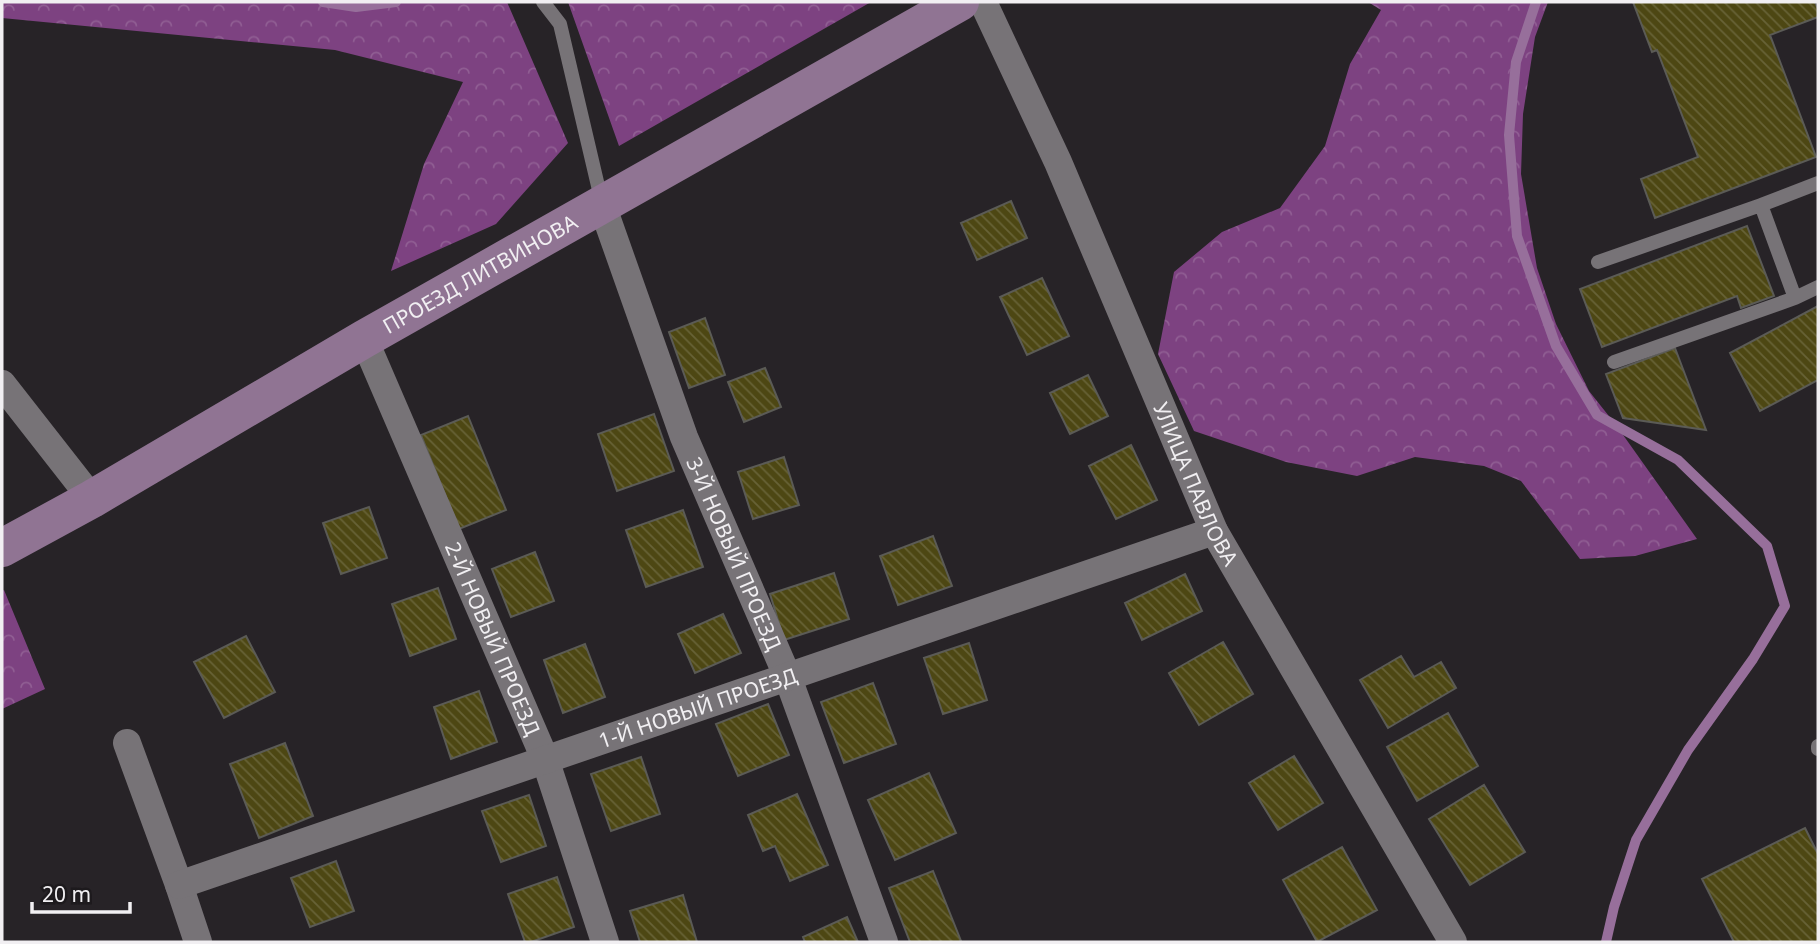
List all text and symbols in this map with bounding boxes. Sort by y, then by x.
street label: ПРОЕЗД ЛИТВИНОВА [377,207,583,340]
street label: УЛИЦА ПАВЛОВА [1147,398,1245,571]
street label: 3-Й НОВЫЙ ПРОЕЗД [680,453,789,655]
street label: 2-Й НОВЫЙ ПРОЕЗД [439,537,547,740]
street label: 1-Й НОВЫЙ ПРОЕЗД [595,661,801,754]
scale bar [32,870,130,914]
text: 20 m [42,880,91,908]

